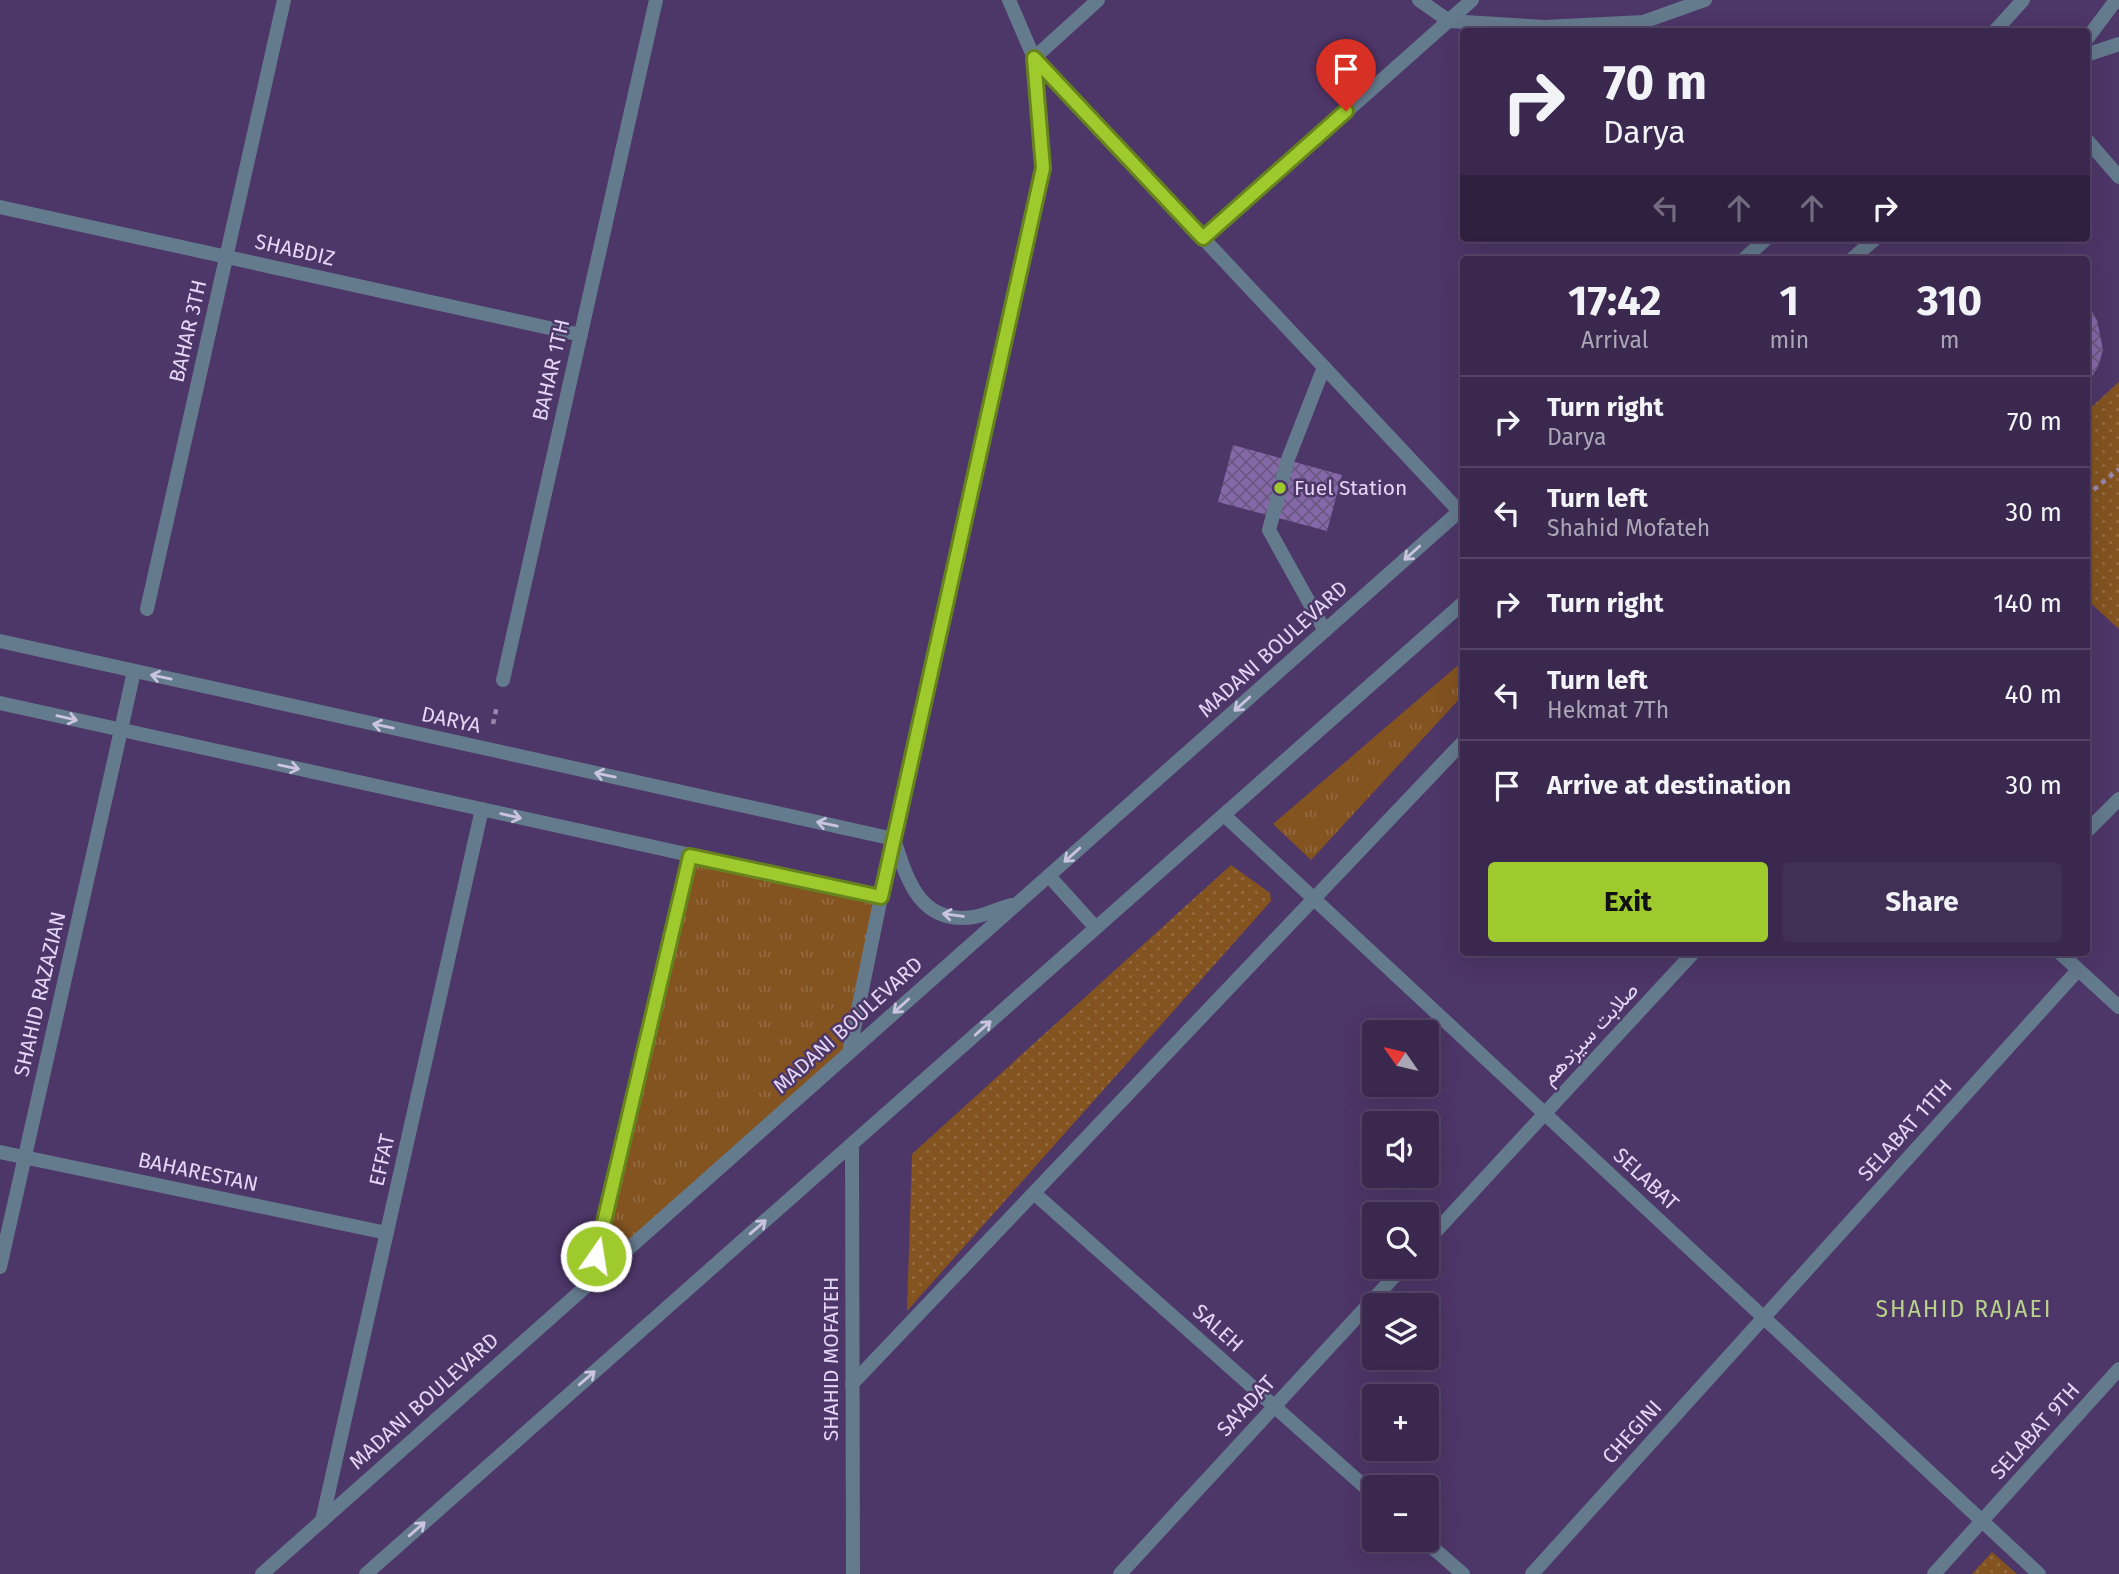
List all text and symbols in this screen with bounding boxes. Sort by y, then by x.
pin [1316,39,1376,111]
icon: arrive [1327,50,1365,88]
text: 70 m [1603,53,1707,112]
icon: right [1488,56,1579,147]
text: Darya [1603,113,1686,151]
icon: left [1647,189,1685,227]
icon: ahead [1720,189,1758,227]
icon: ahead [1793,189,1831,227]
icon: right [1866,189,1904,227]
street label: SHABDIZ [253,228,338,272]
text: 17:42 [1568,276,1662,326]
text: 1 [1780,276,1799,326]
text: 310 [1917,276,1982,326]
street label: BAHAR 3TH [164,277,212,385]
street label: BAHAR 1TH [527,317,575,423]
text: Arrival [1581,326,1648,354]
text: min [1769,326,1809,354]
text: m [1940,326,1959,354]
text: Turn right [1547,392,1664,423]
icon: right [1488,403,1526,441]
text: 70 m [2007,406,2062,437]
text: Darya [1547,423,1606,451]
place label: Fuel Station [1294,475,1407,501]
marker: Fuel Station [1272,480,1288,496]
text: Turn left [1547,483,1648,514]
icon: left [1488,494,1526,532]
text: 30 m [2005,497,2062,528]
text: Shahid Mofateh [1547,514,1710,542]
one-way arrow [1403,545,1421,561]
street label: MADANI BOULEVARD [1193,575,1353,723]
icon: right [1488,585,1526,623]
text: Turn right [1547,588,1664,619]
text: 140 m [1993,588,2062,619]
text: Turn left [1547,665,1648,696]
one-way arrow [150,669,173,683]
icon: left [1488,676,1526,714]
text: 40 m [2004,679,2062,710]
one-way arrow [1233,696,1251,712]
text: Hekmat 7Th [1547,696,1669,724]
street label: DARYA [419,701,483,739]
one-way arrow [55,711,78,725]
one-way arrow [372,719,395,732]
one-way arrow [277,760,300,774]
icon: arrive [1488,767,1526,805]
one-way arrow [594,768,617,781]
text: Arrive at destination [1547,770,1791,801]
text: 30 m [2005,770,2062,801]
one-way arrow [499,809,522,823]
one-way arrow [816,817,839,830]
one-way arrow [1064,847,1081,864]
button: Exit [1488,862,1768,942]
button: Share [1782,862,2062,942]
one-way arrow [942,908,965,921]
street label: SHAHID RAZAZIAN [8,909,72,1079]
street label: MADANI BOULEVARD [768,951,928,1099]
street label: صلابت سیزدهم [1536,977,1645,1091]
one-way arrow [893,998,911,1014]
one-way arrow [974,1020,992,1036]
north arrow [1362,1020,1438,1097]
map controls [1362,1020,1439,1552]
street label: SELABAT 11TH [1852,1074,1958,1186]
button: sound [1362,1111,1439,1188]
street label: EFFAT [363,1131,401,1189]
street label: SELABAT [1608,1142,1684,1216]
street label: BAHARESTAN [136,1147,260,1197]
button: search [1362,1202,1439,1279]
position arrow [559,1219,633,1293]
one-way arrow [748,1219,766,1235]
street label: SHAHID MOFATEH [818,1277,844,1441]
button: layers [1362,1293,1439,1370]
district label: SHAHID RAJAEI [1875,1295,2053,1323]
street label: SALEH [1187,1298,1249,1358]
street label: MADANI BOULEVARD [344,1327,504,1475]
one-way arrow [578,1370,596,1386]
street label: SA'ADAT [1211,1370,1281,1442]
street label: SELABAT 9TH [1985,1377,2085,1485]
button: + [1362,1384,1439,1461]
street label: CHEGINI [1597,1395,1667,1469]
button: − [1362,1475,1439,1552]
one-way arrow [408,1521,426,1537]

